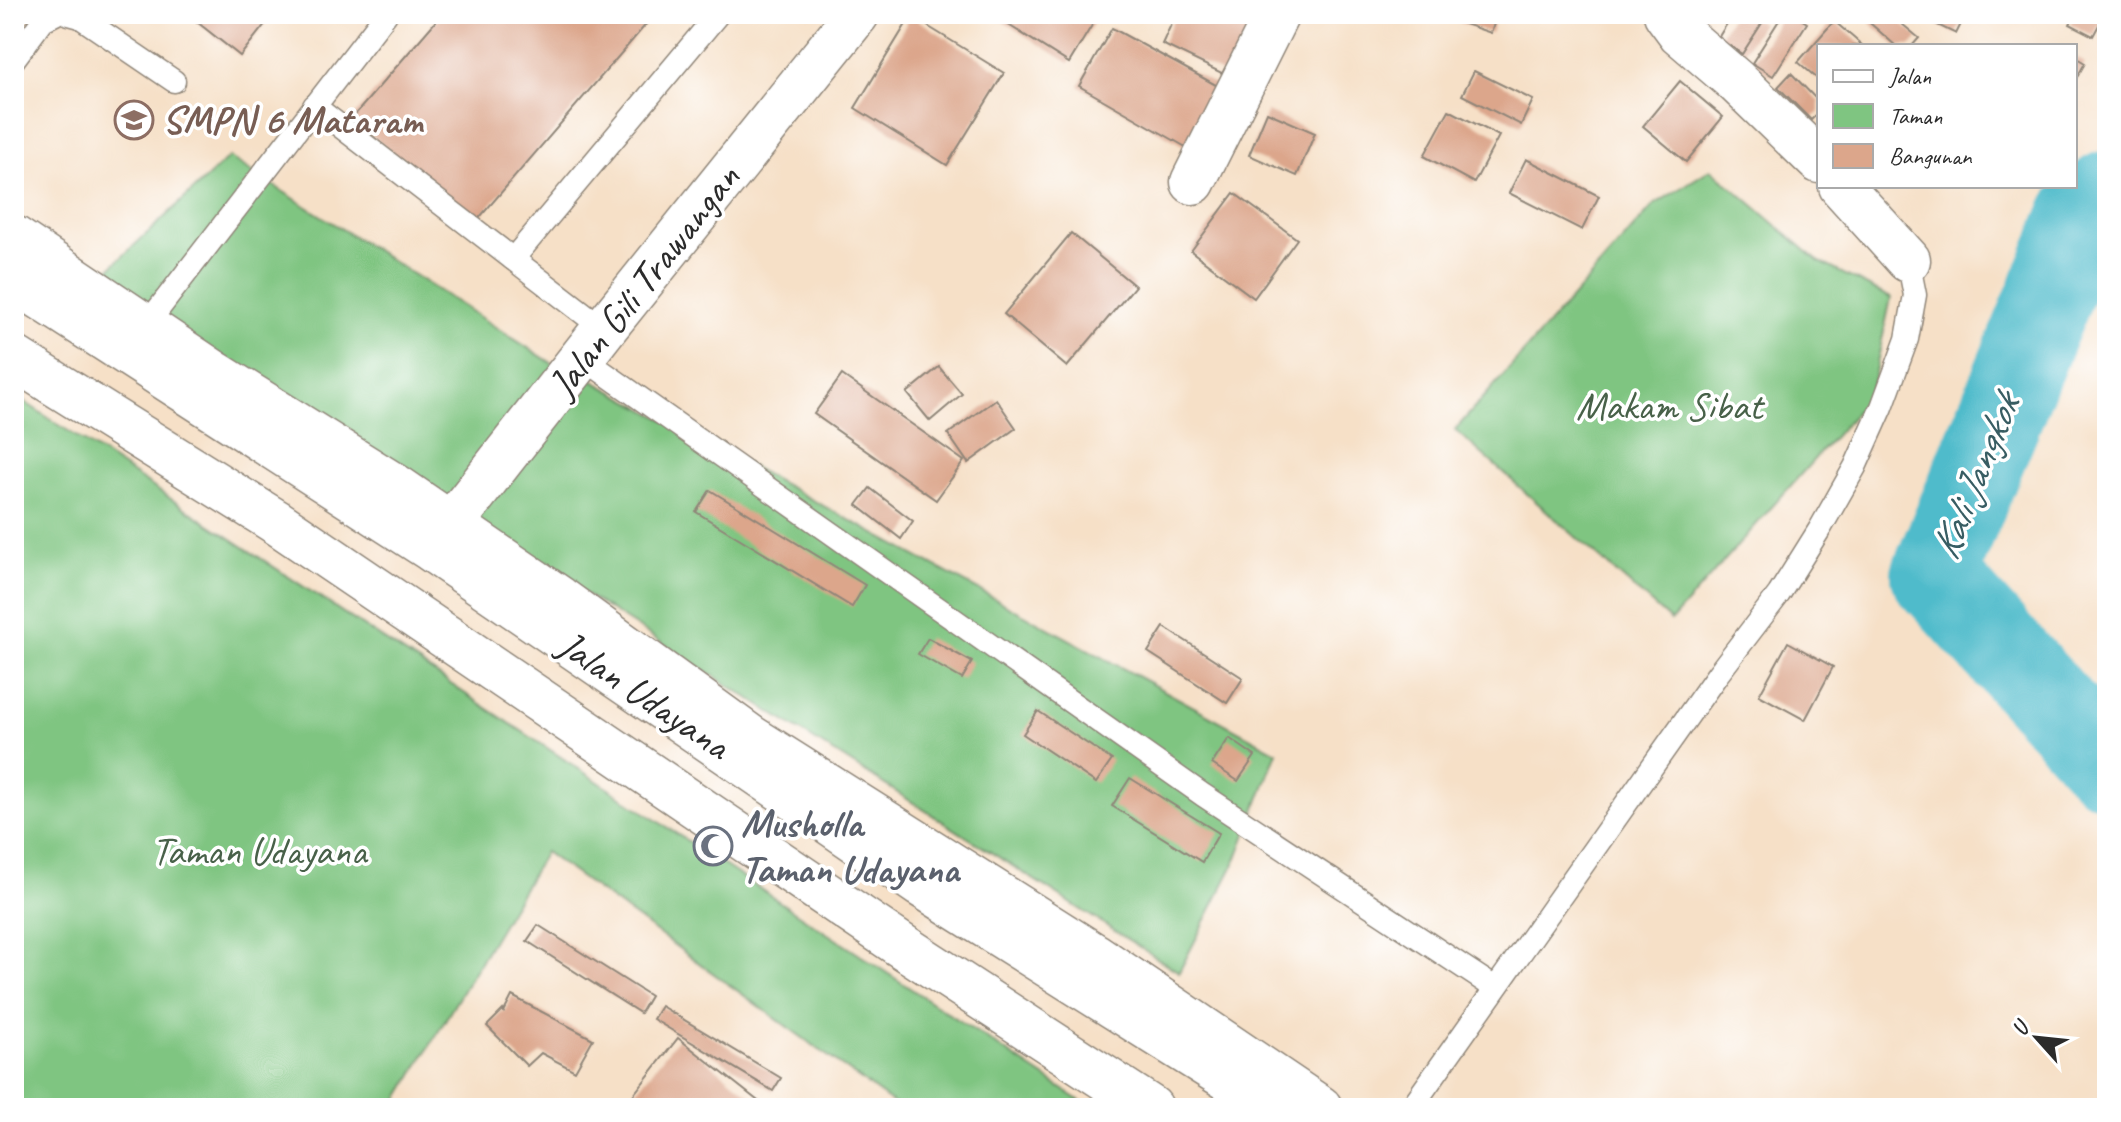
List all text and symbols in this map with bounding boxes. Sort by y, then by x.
legend [1817,44,2077,188]
text: Jalan [1888,61,1931,91]
place label: SMPN 6 Mataram [162,95,425,145]
school or university icon: SMPN 6 Mataram [113,99,155,141]
text: Taman [1889,101,1942,131]
text: Bangunan [1889,141,1973,171]
street label: Jalan Gili Trawangan [536,153,751,409]
park label: Makam Sibat [1576,381,1766,431]
water label: Kali Jangkok [1918,381,2034,567]
street label: Jalan Udayana [547,618,742,772]
place label: Musholla Taman Udayana [741,798,961,894]
mosque icon: Musholla Taman Udayana [692,825,734,867]
park label: Taman Udayana [152,826,369,876]
north arrow [1997,998,2077,1078]
text: U [2005,1014,2037,1040]

